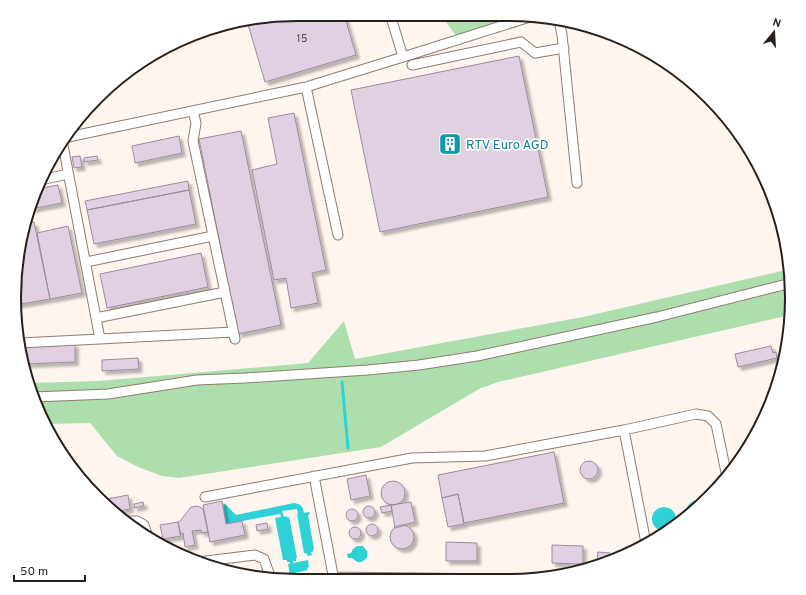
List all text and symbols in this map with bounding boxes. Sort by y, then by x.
north arrow [754,12,794,52]
text: N [771,16,783,31]
house number: 15 [297,32,308,46]
building icon: RTV Euro AGD [437,131,463,157]
place label: RTV Euro AGD [466,138,549,154]
scale bar [14,557,85,583]
text: 50 m [20,564,48,580]

